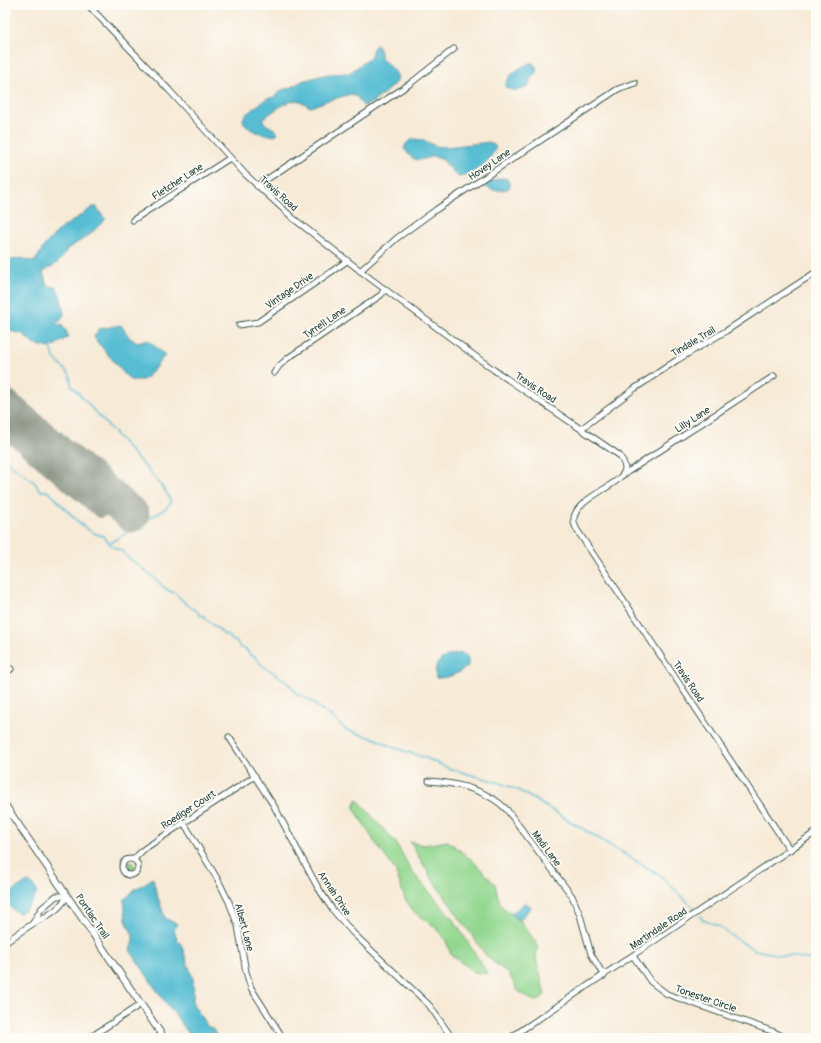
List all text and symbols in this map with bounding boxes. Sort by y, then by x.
street label: Hovey Lane [466,146,513,183]
street label: Fletcher Lane [150,161,205,203]
street label: Travis Road [257,174,300,214]
street label: Vintage Drive [263,270,316,312]
street label: Tyrrell Lane [301,304,348,341]
street label: Tindale Trail [669,324,718,360]
street label: Travis Road [513,370,558,406]
street label: Lilly Lane [673,404,712,436]
street label: Travis Road [670,659,706,705]
street label: Roediger Court [159,787,219,832]
street label: Madi Lane [529,829,563,869]
street label: Annah Drive [315,869,353,918]
street label: Pontiac Trail [73,892,112,941]
street label: Albert Lane [232,902,256,953]
street label: Martindale Road [628,905,690,952]
street label: Tonester Circle [673,983,738,1015]

